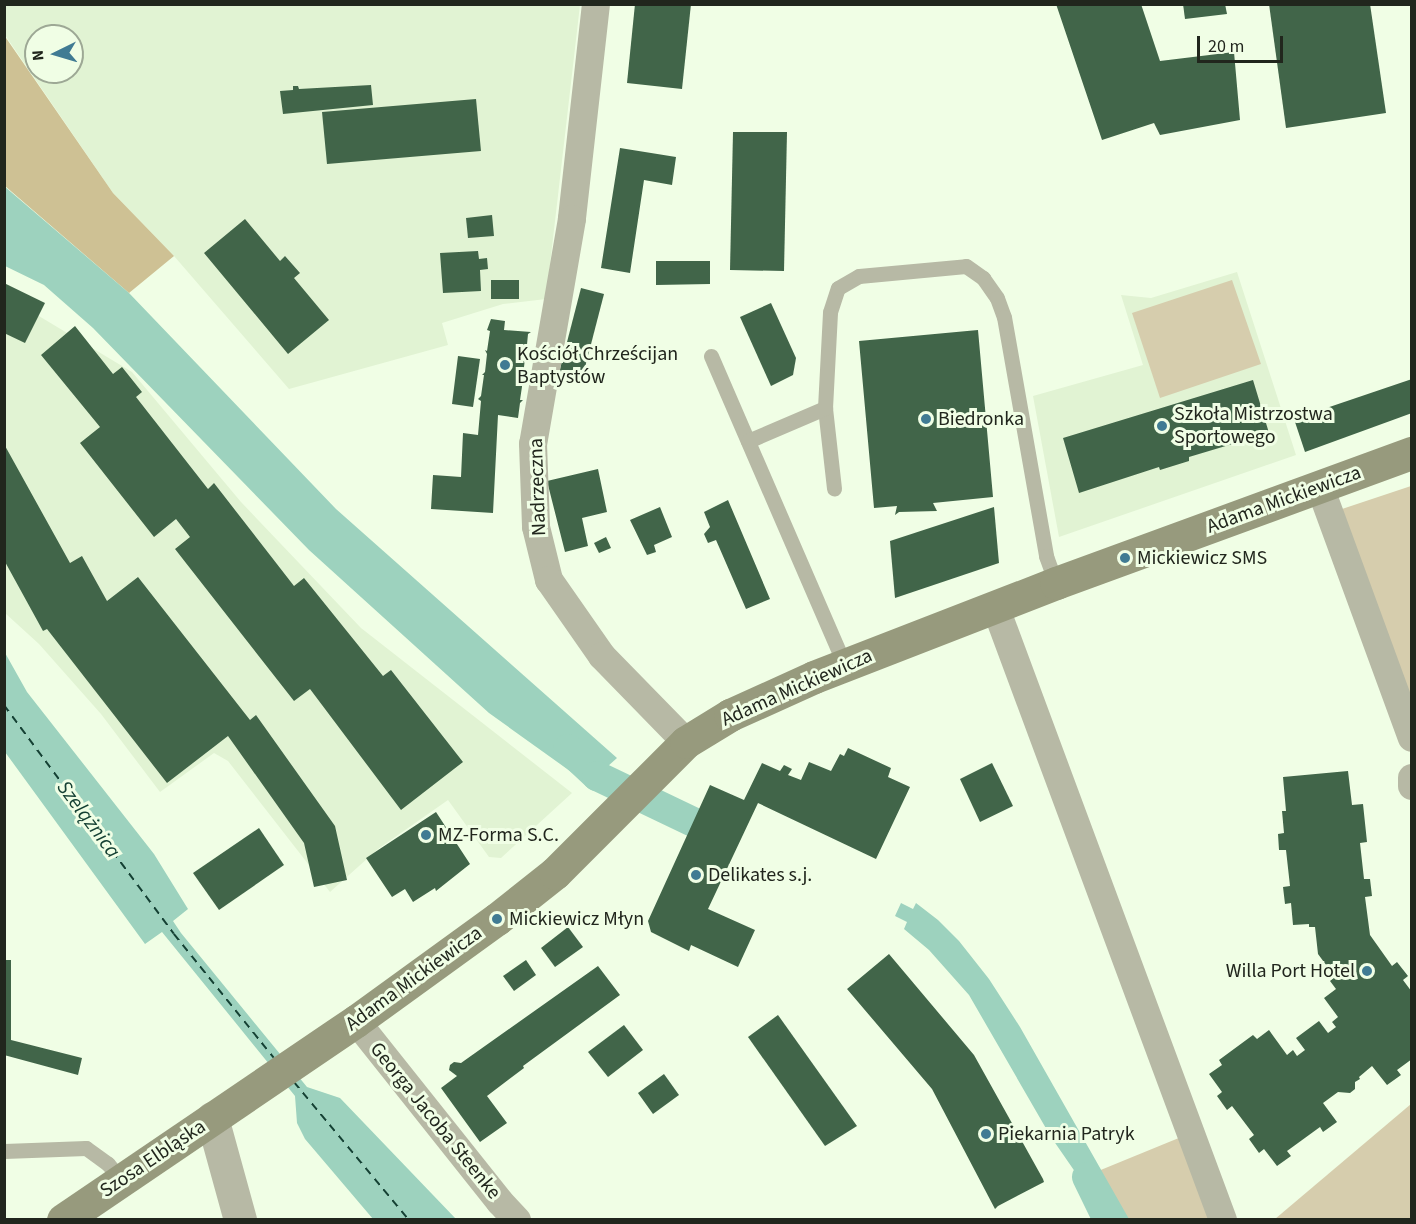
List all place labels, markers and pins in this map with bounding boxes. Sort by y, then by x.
place label: Kościół Chrześcijan Baptystów [517,342,678,389]
marker: Kościół Chrześcijan Baptystów [498,358,512,372]
place label: Szkoła Mistrzostwa Sportowego [1174,402,1333,449]
place label: Biedronka [938,407,1024,431]
marker: Biedronka [919,412,933,426]
marker: Szkoła Mistrzostwa Sportowego [1155,419,1169,433]
place label: Mickiewicz SMS [1137,546,1267,570]
marker: Mickiewicz SMS [1118,551,1132,565]
place label: MZ-Forma S.C. [438,823,559,847]
marker: MZ-Forma S.C. [419,828,433,842]
place label: Delikates s.j. [708,863,812,887]
marker: Delikates s.j. [689,868,703,882]
place label: Mickiewicz Młyn [509,907,644,931]
marker: Mickiewicz Młyn [490,912,504,926]
place label: Willa Port Hotel [1226,959,1355,983]
marker: Willa Port Hotel [1360,964,1374,978]
place label: Piekarnia Patryk [998,1122,1135,1146]
marker: Piekarnia Patryk [979,1127,993,1141]

